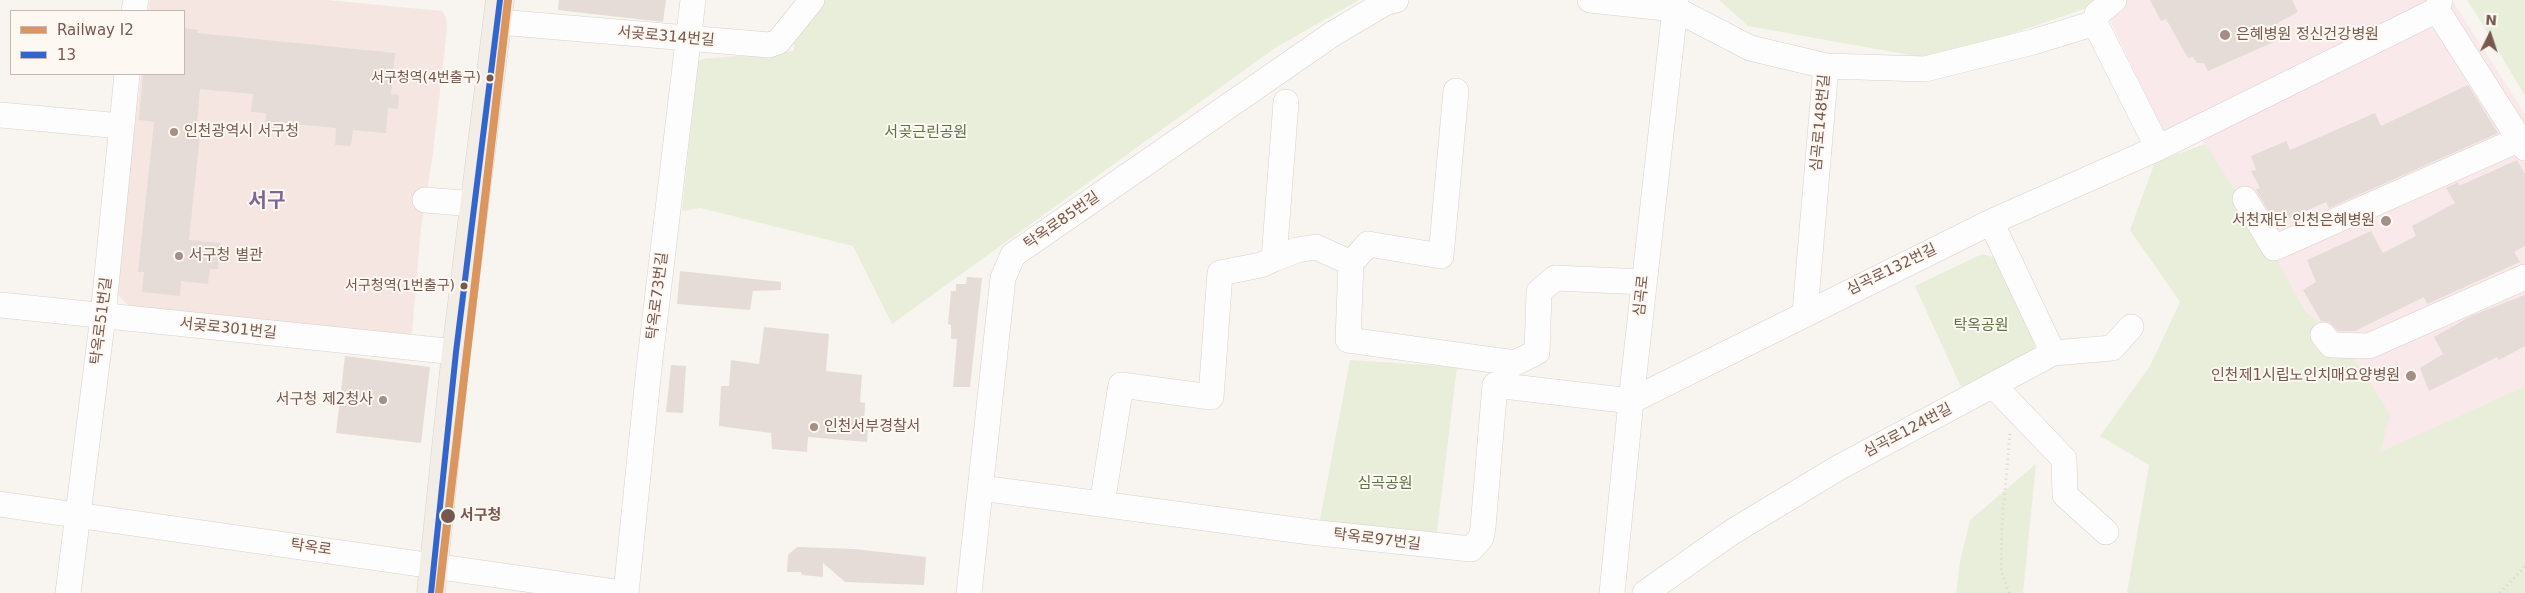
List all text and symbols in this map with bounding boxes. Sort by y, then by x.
legend [10,10,185,75]
north arrow [2465,10,2515,60]
text: N [2485,12,2497,28]
text: Railway I2 [57,21,134,39]
street label: 서곶로314번길 [617,24,715,50]
place label: 은혜병원 정신건강병원 [2236,26,2379,44]
marker: 은혜병원 정신건강병원 [2218,28,2232,42]
text: 13 [57,46,76,64]
place label: 서구청역(4번출구) [371,70,481,86]
marker: 서구청역(4번출구) [485,73,495,83]
street label: 심곡로148번길 [1808,74,1834,172]
place label: 인천광역시 서구청 [184,123,299,141]
park label: 서곶근린공원 [885,124,967,142]
marker: 인천광역시 서구청 [168,126,180,138]
street label: 탁옥로85번길 [1021,188,1103,254]
district label: 서구 [249,190,285,214]
place label: 서천재단 인천은혜병원 [2232,212,2375,230]
marker: 서천재단 인천은혜병원 [2379,214,2393,228]
street label: 심곡로132번길 [1844,241,1940,299]
place label: 서구청 별관 [189,247,263,265]
marker: 서구청 별관 [173,250,185,262]
street label: 탁옥로73번길 [644,251,672,341]
street label: 심곡로 [1631,274,1653,318]
street label: 탁옥로51번길 [88,276,116,366]
place label: 서구청역(1번출구) [345,278,455,294]
marker: 서구청역(1번출구) [459,281,469,291]
street label: 서곶로301번길 [179,315,277,343]
park label: 탁옥공원 [1953,317,2009,335]
place label: 인천제1시립노인치매요양병원 [2211,367,2400,385]
marker: 인천제1시립노인치매요양병원 [2404,369,2418,383]
place label: 서구청 제2청사 [276,391,373,409]
marker: 서구청 제2청사 [377,394,389,406]
street label: 심곡로124번길 [1861,400,1955,462]
place label: 인천서부경찰서 [824,418,921,436]
marker: 인천서부경찰서 [808,421,820,433]
park label: 심곡공원 [1357,475,1413,493]
marker: 서구청 [439,507,457,525]
place label: 서구청 [460,507,501,525]
street label: 탁옥로97번길 [1332,526,1422,554]
street label: 탁옥로 [289,536,333,560]

